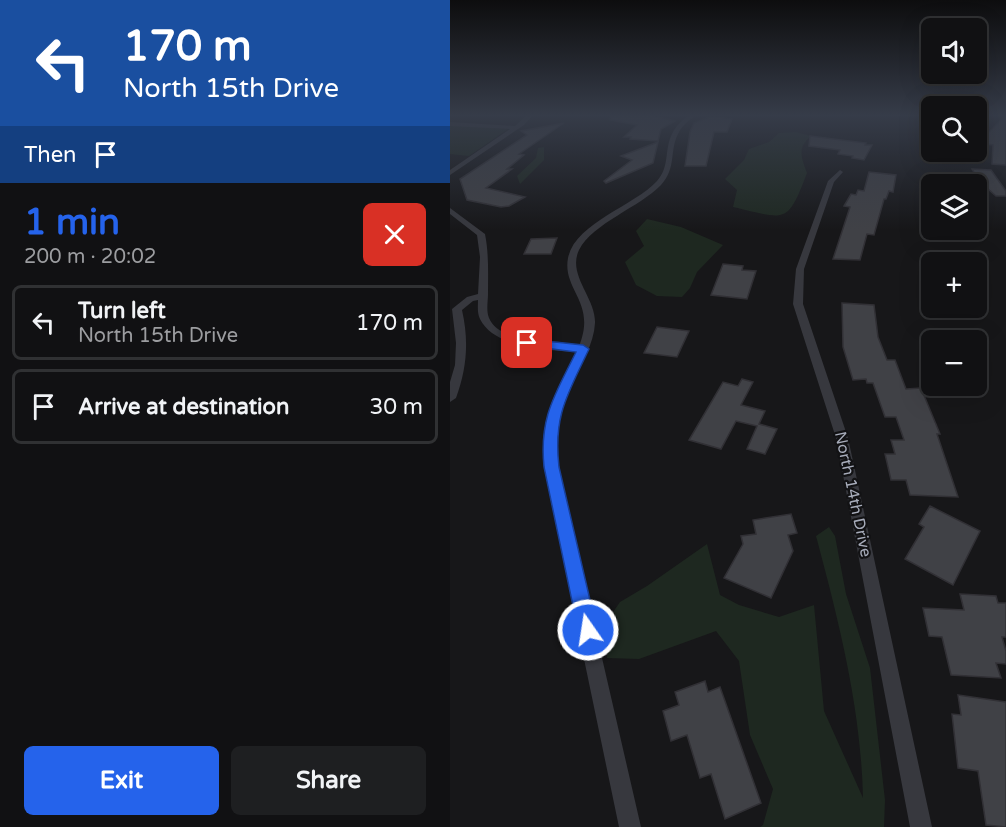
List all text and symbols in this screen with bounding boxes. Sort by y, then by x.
map controls [921,18,987,396]
button: sound [921,18,987,84]
text: 170 m [123,21,252,72]
icon: left [24,24,102,102]
text: North 15th Drive [123,72,339,105]
button: search [921,96,987,162]
icon: arrive [89,138,122,171]
text: Then [24,142,77,168]
button: layers [921,174,987,240]
text: 1 min [24,201,120,244]
button: close [363,203,426,266]
text: 200 m · 20:02 [24,245,156,269]
button: + [921,252,987,318]
text: Turn left [78,298,166,324]
icon: left [27,306,60,339]
text: 170 m [356,310,423,336]
pin [501,317,552,368]
text: North 15th Drive [78,324,238,348]
icon: arrive [510,326,543,359]
button: − [921,330,987,396]
icon: arrive [27,390,60,423]
text: Arrive at destination [78,394,289,420]
text: 30 m [369,394,423,420]
street label: North 14th Drive [830,430,876,559]
position arrow [556,598,620,662]
button: Exit [24,746,219,815]
button: Share [231,746,426,815]

